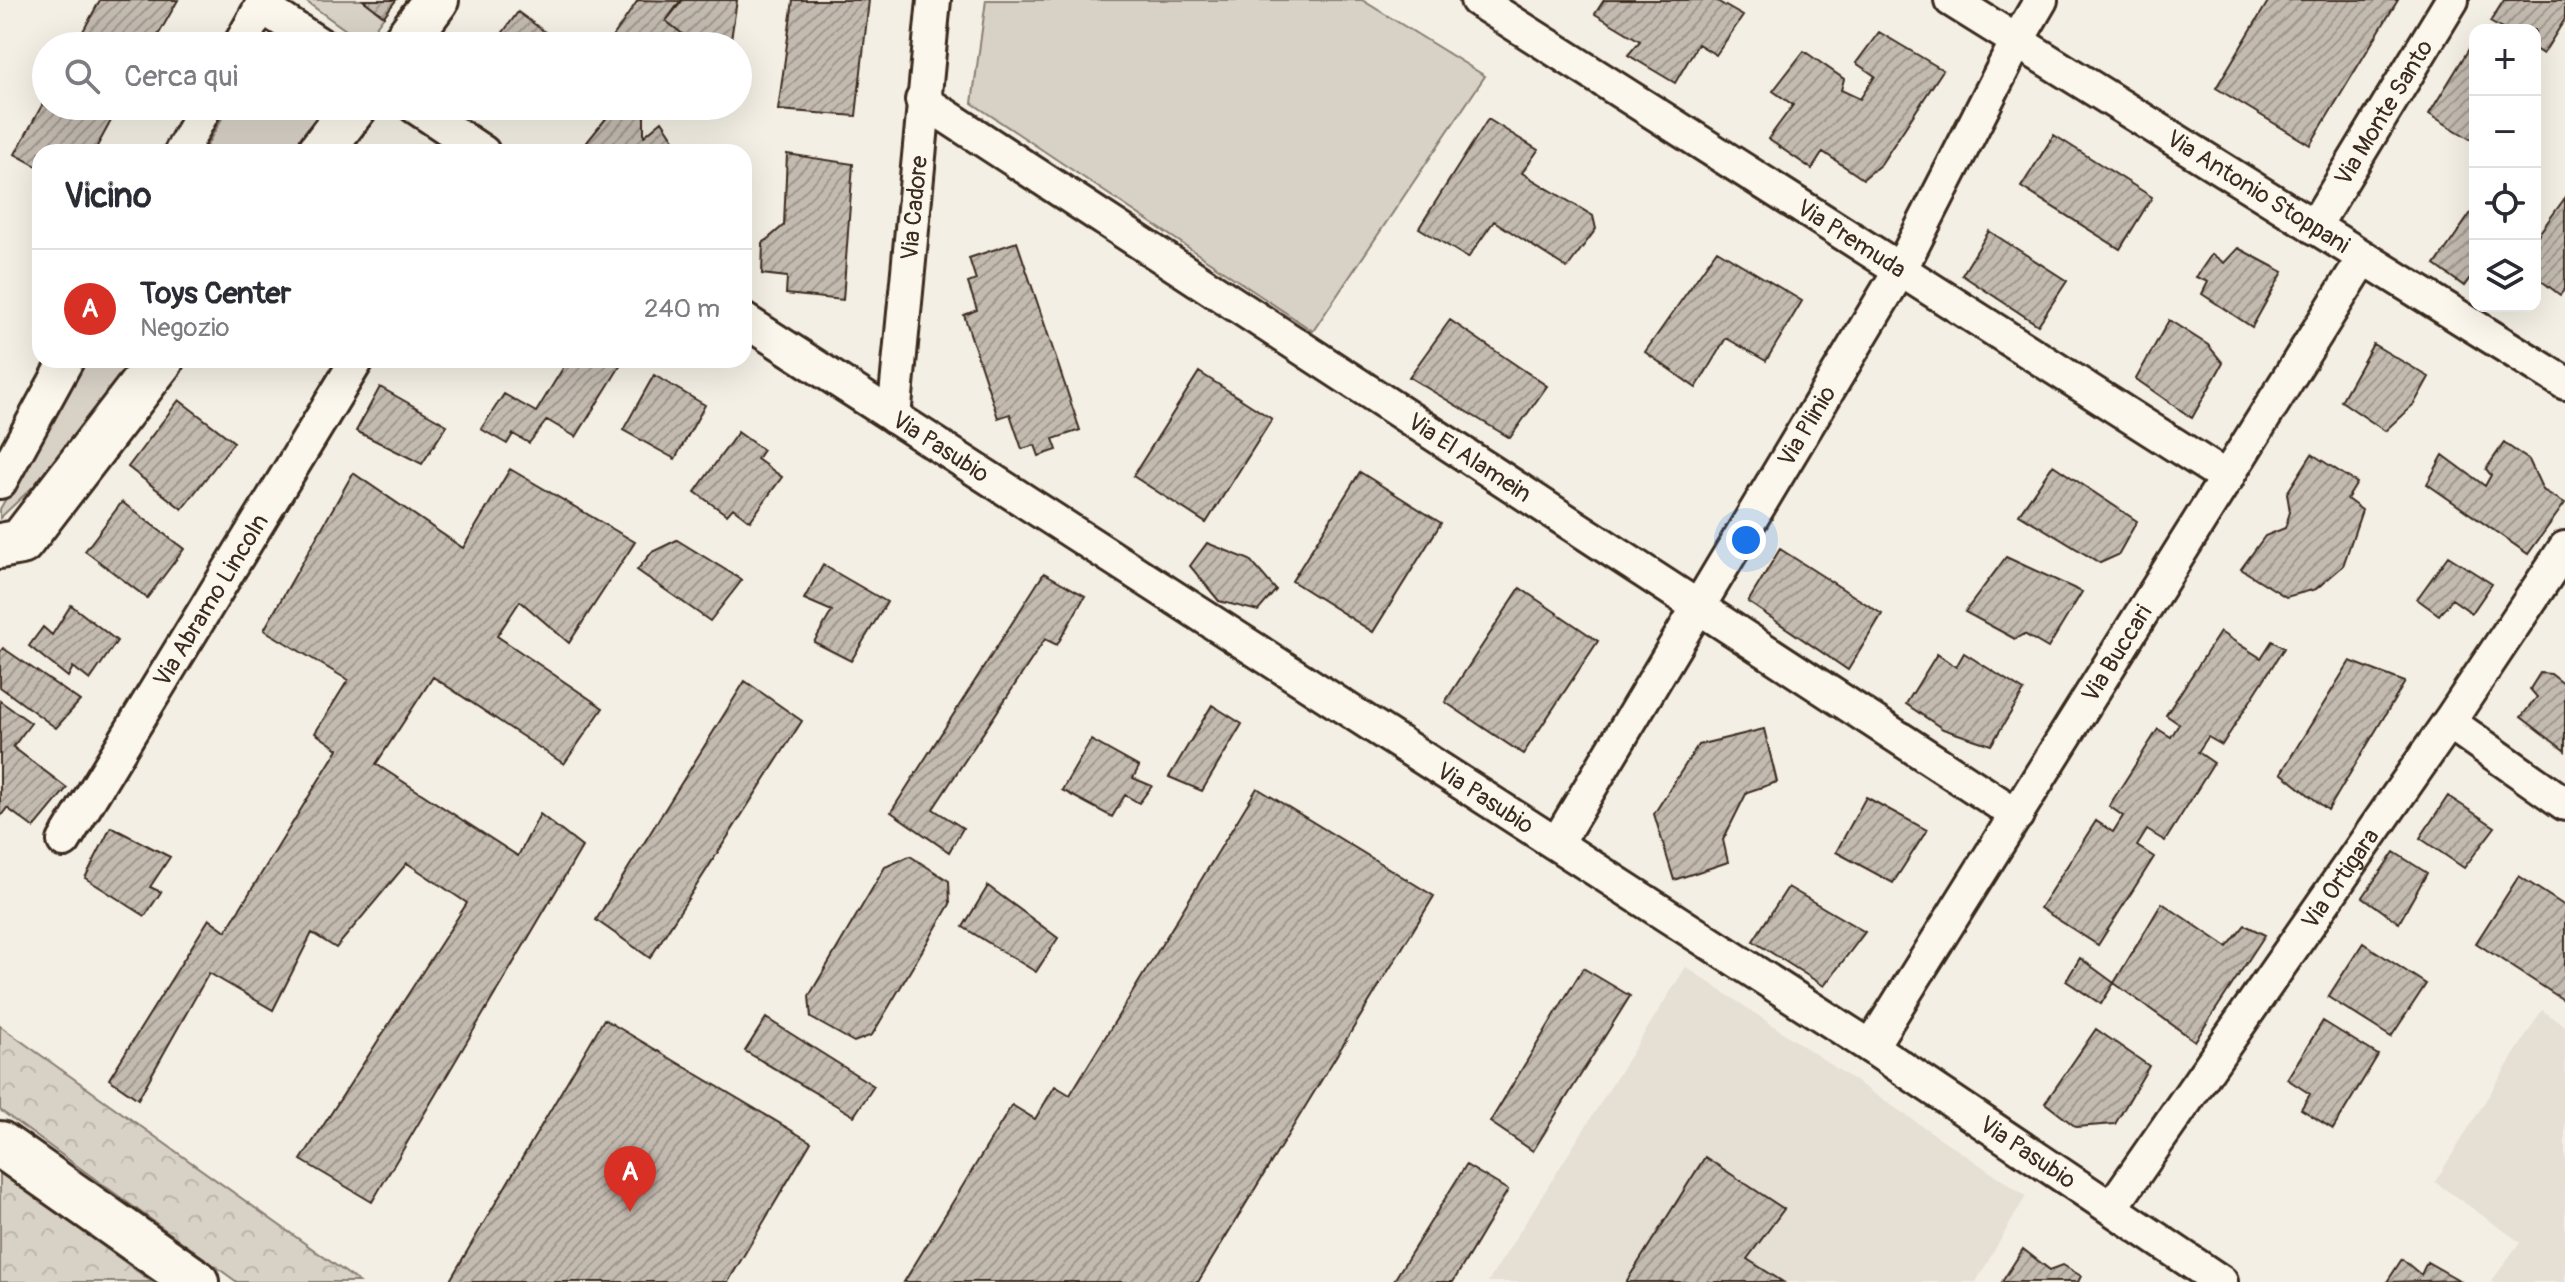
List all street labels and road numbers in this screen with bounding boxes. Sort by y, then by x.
street label: Via Monte Santo [2329,34,2439,191]
street label: Via Antonio Stoppani [2161,124,2355,260]
street label: Via Cadore [895,154,934,262]
street label: Via Premuda [1791,194,1911,285]
street label: Via Plinio [1772,381,1842,472]
street label: Via Pasubio [886,405,994,489]
street label: Via El Alamein [1402,407,1537,509]
street label: Via Abramo Lincoln [147,509,275,692]
street label: Via Buccari [2076,600,2158,708]
street label: Via Pasubio [1431,757,1539,841]
street label: Via Ortigara [2296,823,2386,935]
street label: Via Pasubio [1974,1110,2081,1195]

